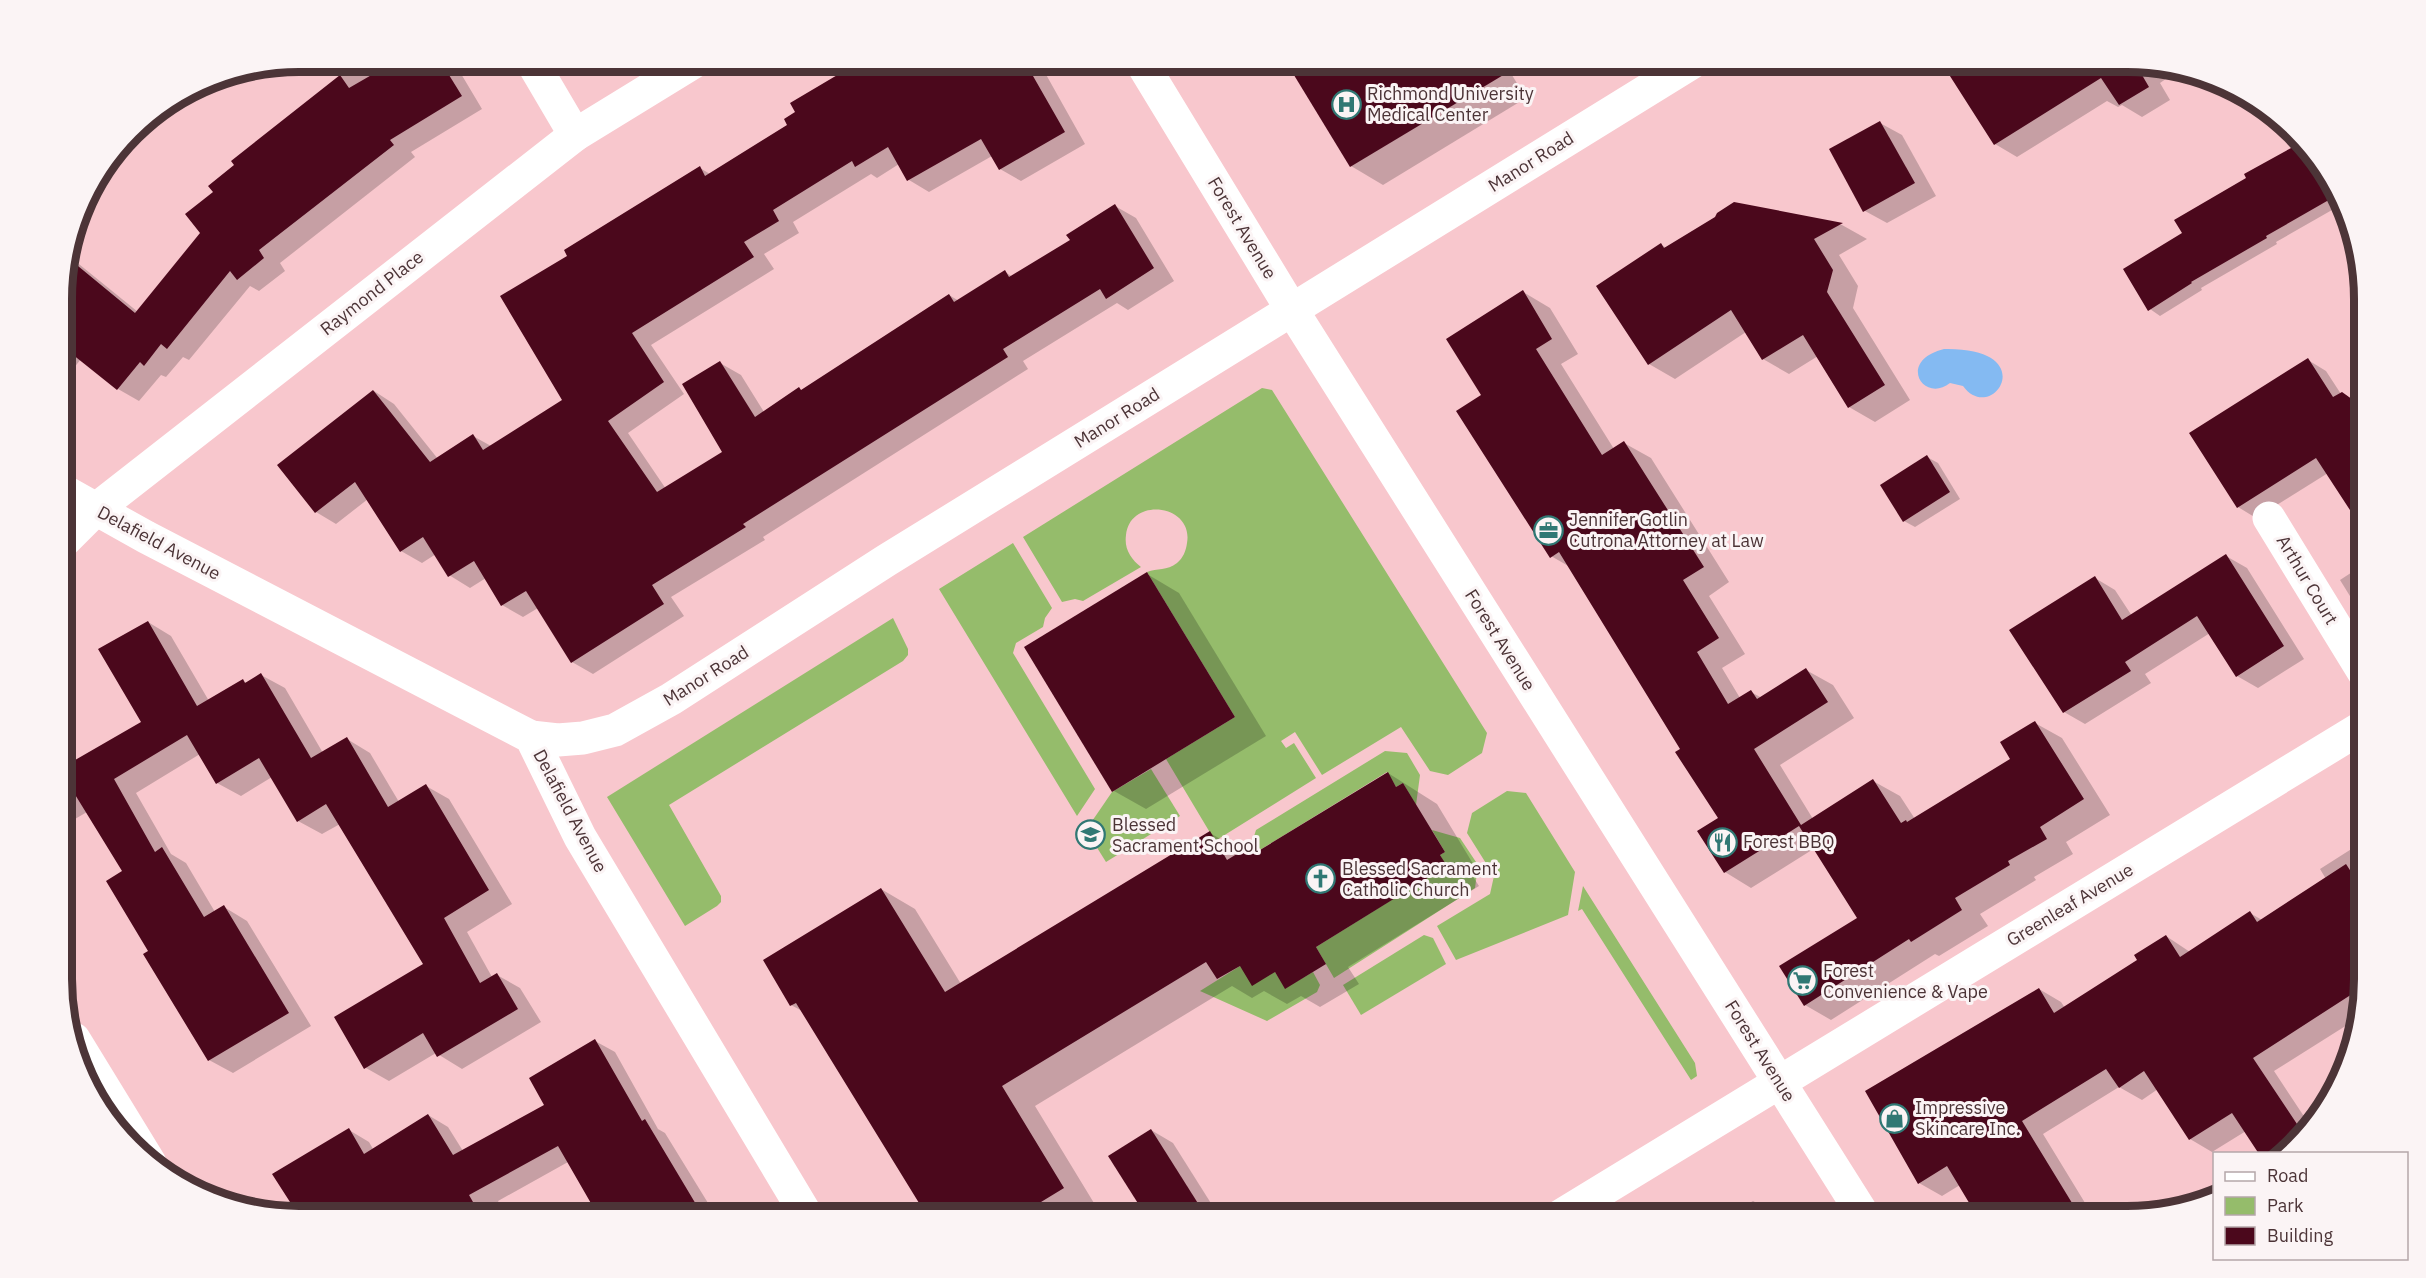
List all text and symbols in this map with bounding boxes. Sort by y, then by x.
place label: Richmond University Medical Center [1367,82,1534,126]
hospital icon: Richmond University Medical Center [1330,88,1362,120]
street label: Manor Road [1484,126,1578,197]
street label: Forest Avenue [1203,172,1282,283]
street label: Raymond Place [315,245,428,340]
street label: Manor Road [1070,382,1164,453]
street label: Delafield Avenue [94,500,225,585]
place label: Jennifer Gotlin Cutrona Attorney at Law [1569,508,1764,552]
office icon: Jennifer Gotlin Cutrona Attorney at Law [1532,514,1564,546]
street label: Arthur Court [2272,531,2343,629]
street label: Forest Avenue [1460,585,1541,695]
street label: Manor Road [659,640,753,711]
street label: Delafield Avenue [528,745,613,876]
place label: Blessed Sacrament School [1112,813,1259,857]
school or university icon: Blessed Sacrament School [1075,819,1107,851]
restaurant icon: Forest BBQ [1706,826,1738,858]
place label: Forest BBQ [1743,830,1835,853]
place label: Blessed Sacrament Catholic Church [1342,857,1498,901]
street label: Greenleaf Avenue [2002,858,2137,951]
church icon: Blessed Sacrament Catholic Church [1305,863,1337,895]
place label: Forest Convenience & Vape [1823,959,1988,1003]
supermarket icon: Forest Convenience & Vape [1786,965,1818,997]
street label: Forest Avenue [1720,996,1801,1106]
place label: Impressive Skincare Inc. [1915,1096,2020,1140]
shop icon: Impressive Skincare Inc. [1878,1102,1910,1134]
legend [2213,1152,2408,1260]
text: Road [2267,1164,2308,1187]
text: Park [2267,1194,2304,1217]
text: Building [2267,1224,2334,1247]

